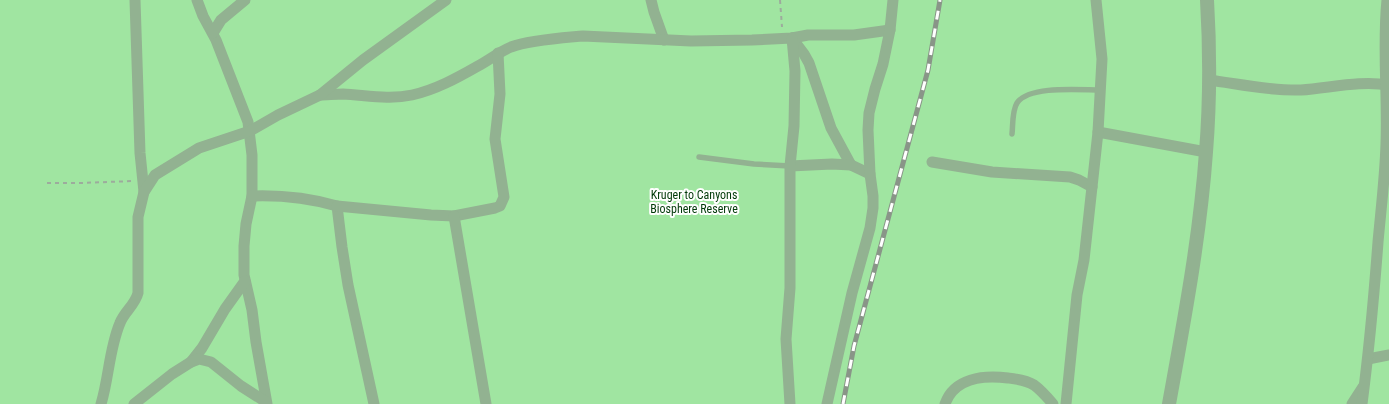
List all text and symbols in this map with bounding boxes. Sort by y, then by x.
park label: Kruger to Canyons Biosphere Reserve [650,188,738,216]

